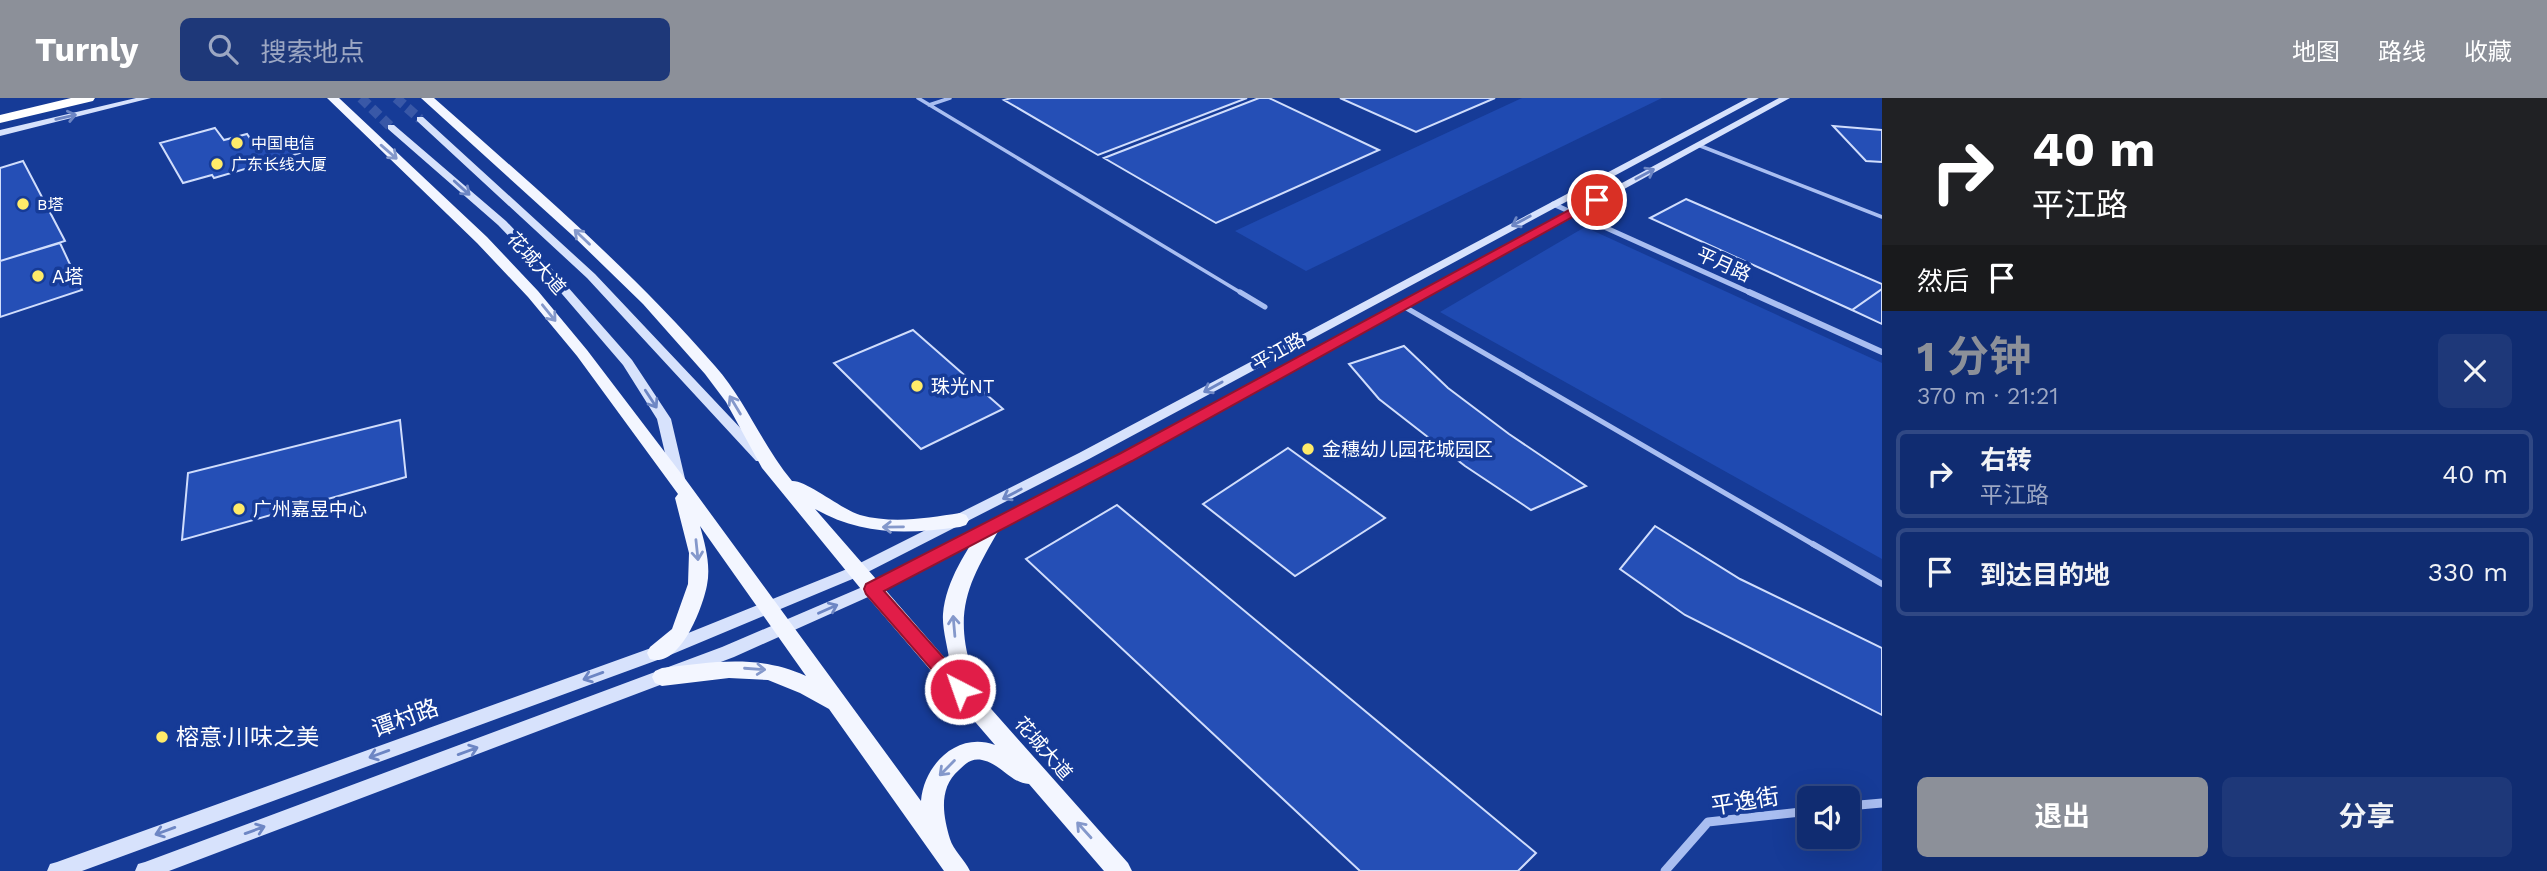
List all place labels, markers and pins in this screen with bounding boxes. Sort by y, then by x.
place label: 中国电信 [251,134,315,153]
marker: 中国电信 [229,135,245,151]
place label: 广东长线大厦 [231,155,327,174]
marker: 广东长线大厦 [209,156,225,172]
pin [1567,170,1627,230]
place label: B塔 [37,195,63,214]
marker: B塔 [15,196,31,212]
place label: A塔 [52,265,84,288]
marker: A塔 [30,268,46,284]
place label: 珠光NT [931,375,994,398]
marker: 珠光NT [909,378,925,394]
place label: 金穗幼儿园花城园区 [1322,438,1493,461]
marker: 金穗幼儿园花城园区 [1300,441,1316,457]
place label: 广州嘉昱中心 [253,498,367,521]
marker: 广州嘉昱中心 [231,501,247,517]
place label: 榕意·川味之美 [176,724,319,751]
marker: 榕意·川味之美 [154,729,170,745]

